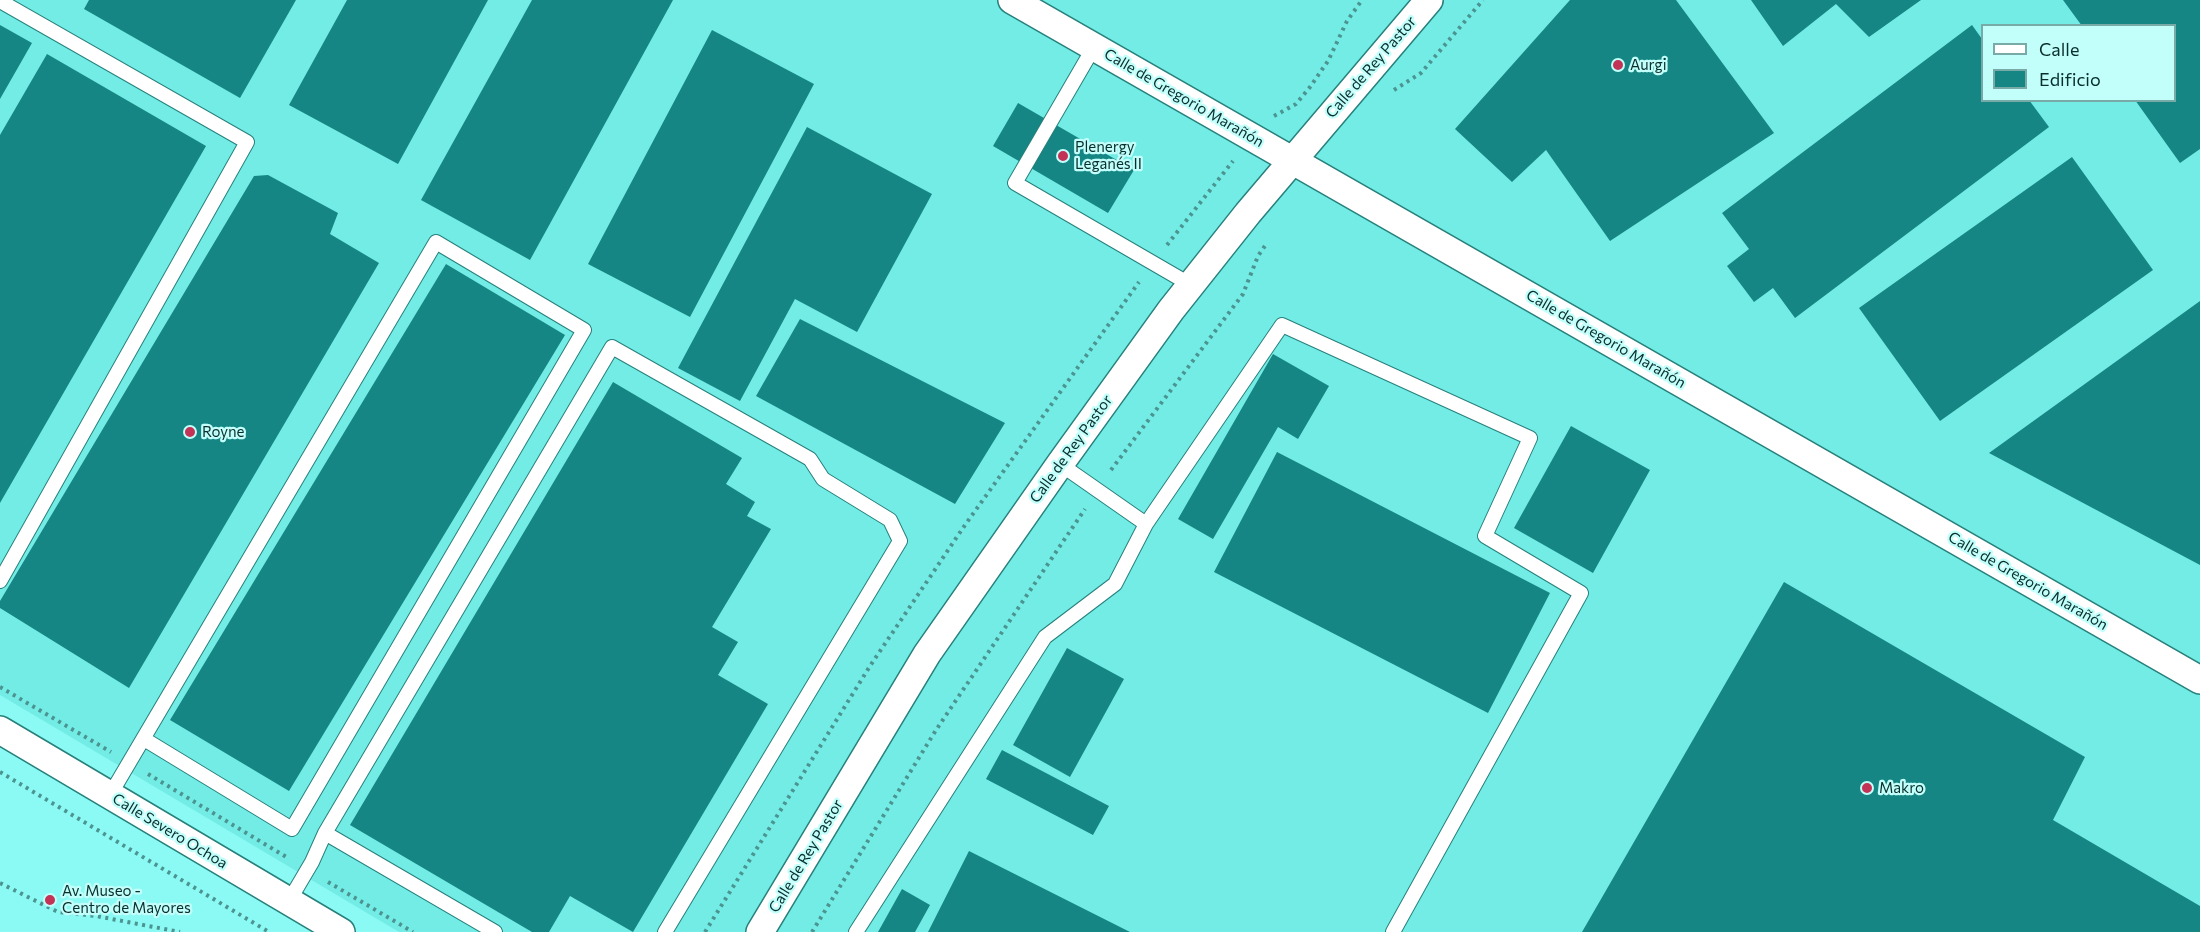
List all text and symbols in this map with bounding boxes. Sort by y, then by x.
street label: Calle de Rey Pastor [1322,12,1420,122]
legend [1981,24,2176,102]
text: Calle [2039,38,2079,60]
street label: Calle de Gregorio Marañón [1101,45,1267,151]
place label: Aurgi [1630,56,1667,74]
marker: Aurgi [1611,58,1625,72]
text: Edificio [2039,68,2101,90]
place label: Plenergy Leganés II [1075,138,1142,173]
marker: Plenergy Leganés II [1056,149,1070,163]
street label: Calle de Gregorio Marañón [1523,286,1689,392]
street label: Calle de Rey Pastor [1026,392,1116,506]
place label: Royne [202,423,245,441]
marker: Royne [183,425,197,439]
street label: Calle de Gregorio Marañón [1945,528,2111,634]
place label: Makro [1879,779,1924,797]
marker: Makro [1860,781,1874,795]
street label: Calle Severo Ochoa [109,790,231,872]
street label: Calle de Rey Pastor [765,796,847,916]
place label: Av. Museo - Centro de Mayores [62,882,191,917]
marker: Av. Museo - Centro de Mayores [43,893,57,907]

